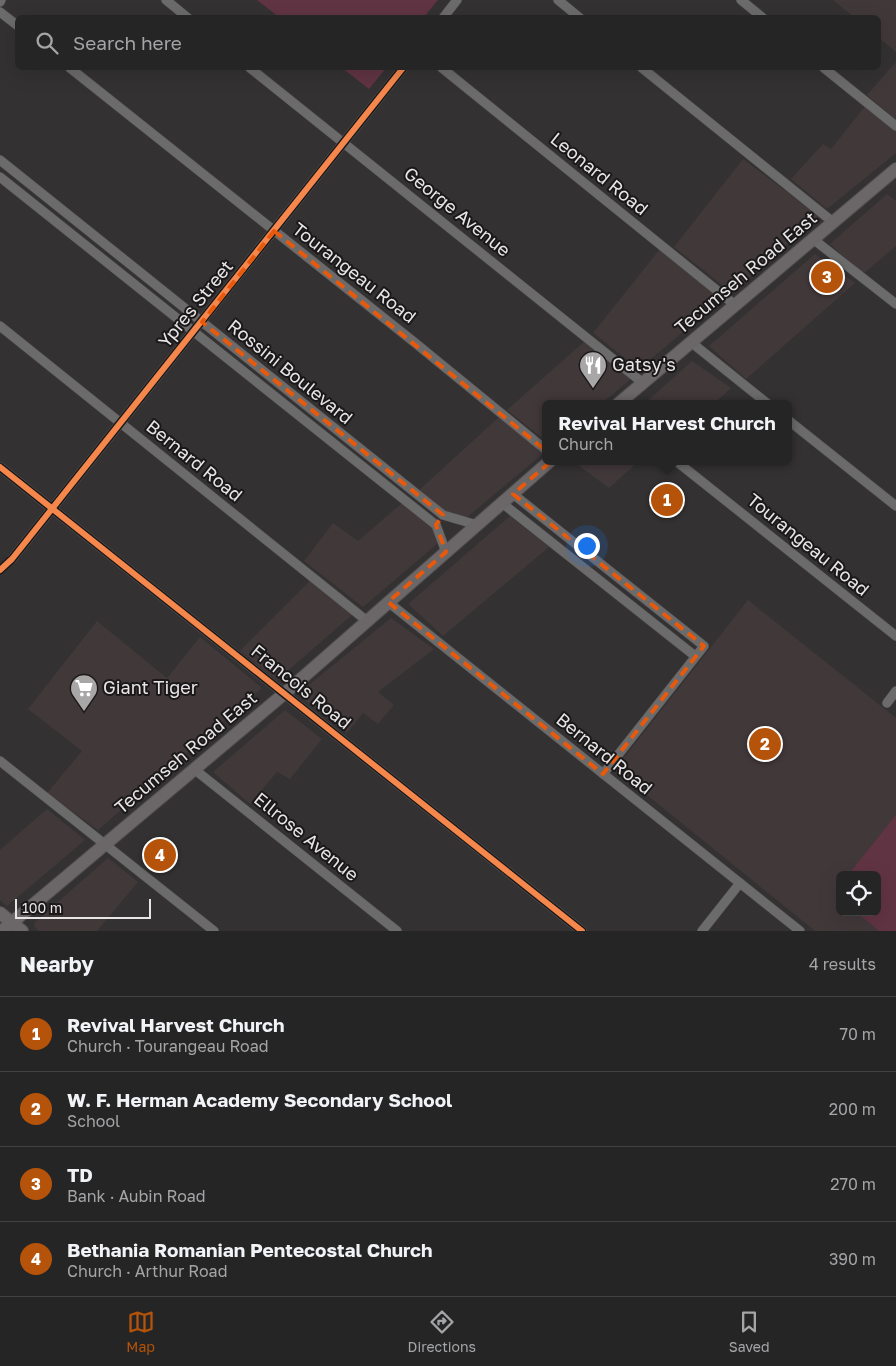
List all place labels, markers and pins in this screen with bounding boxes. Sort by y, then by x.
pin: 3 [811,258,843,296]
restaurant icon: Gatsy's [578,350,608,389]
place label: Gatsy's [612,353,676,375]
pin: 1 [651,481,683,519]
supermarket icon: Giant Tiger [69,673,99,712]
place label: Giant Tiger [103,676,198,698]
pin: 2 [749,725,781,763]
pin: 4 [144,836,176,874]

